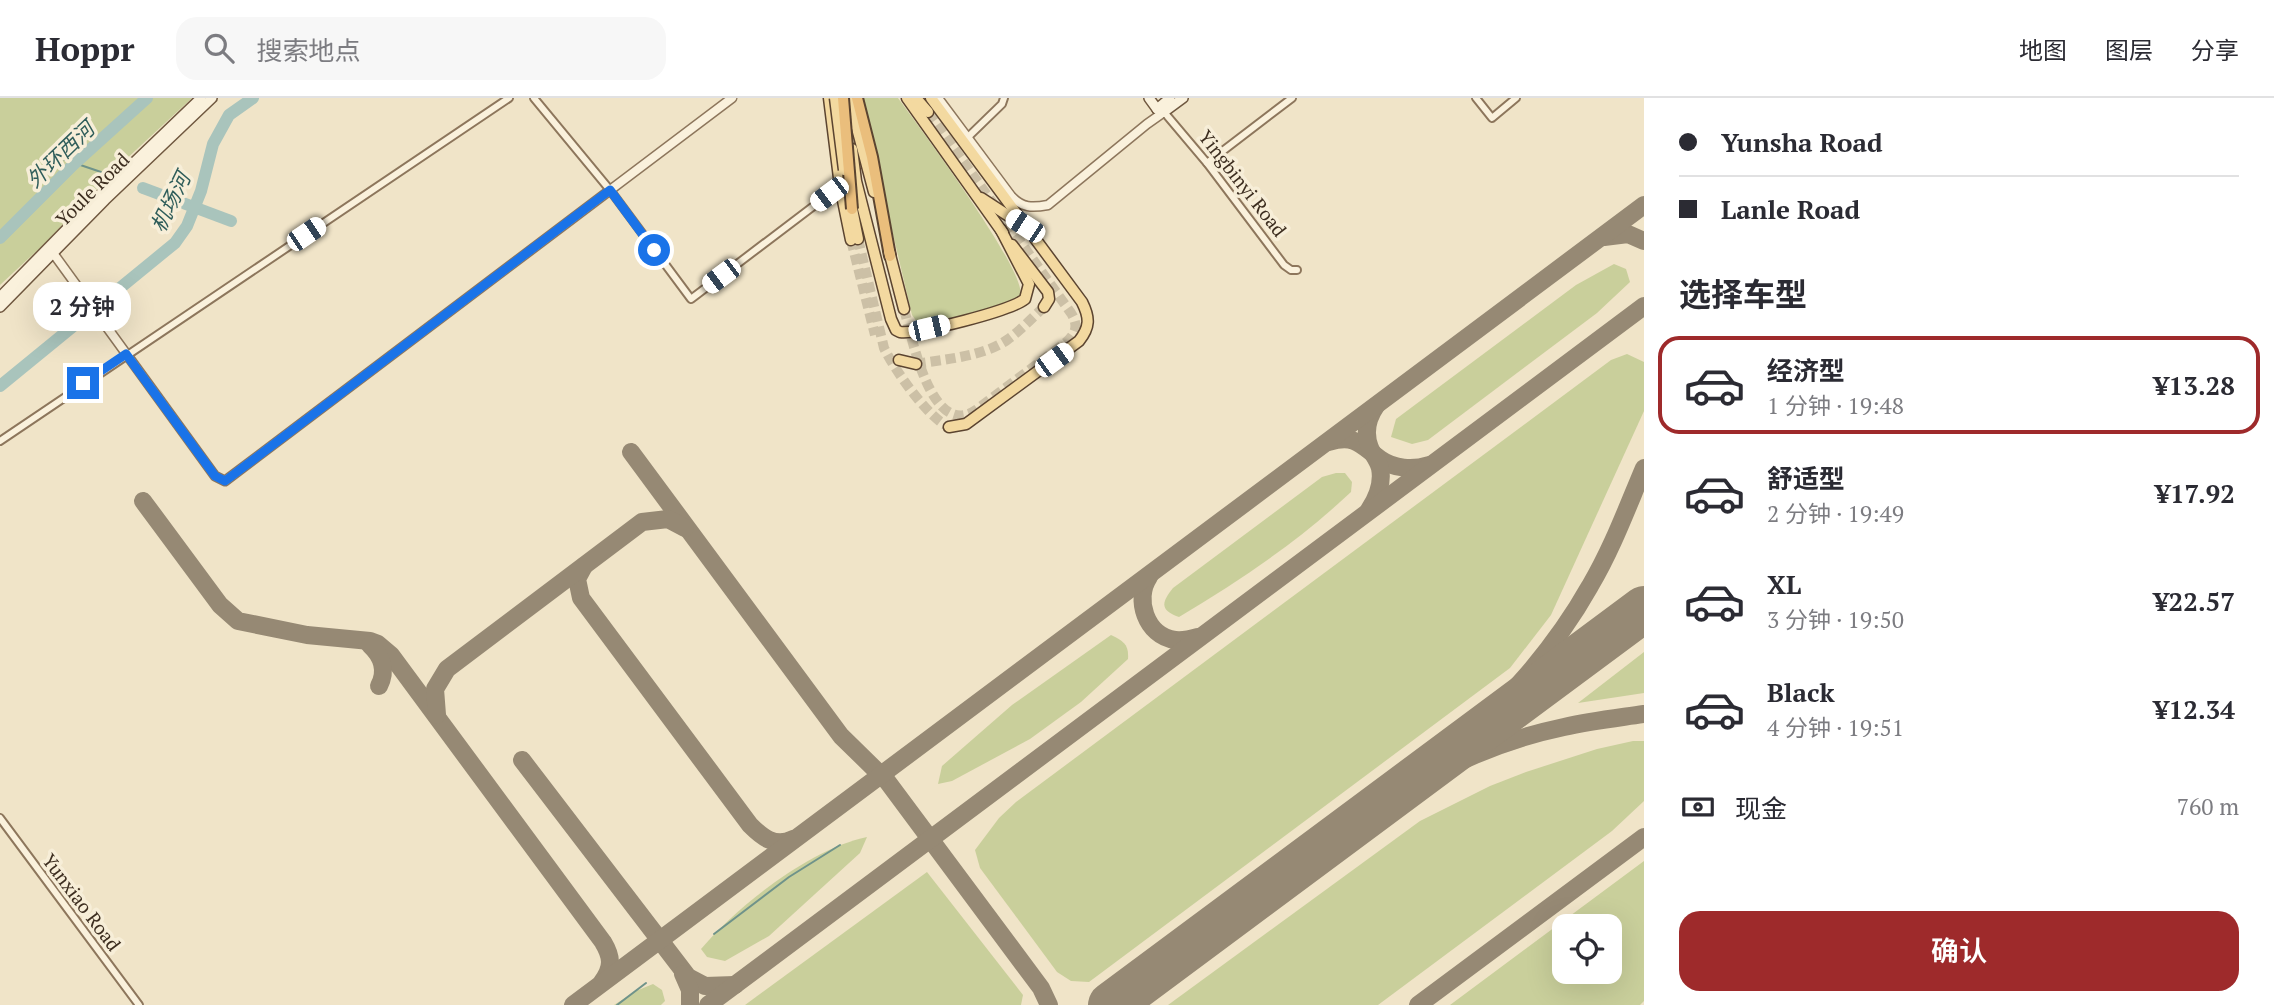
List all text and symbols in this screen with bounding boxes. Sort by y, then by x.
search box [176,17,666,80]
text: Hoppr [35,27,134,70]
icon: search [200,29,238,67]
text: 搜索地点 [256,33,360,67]
text: 地图 [2019,34,2067,66]
text: 图层 [2105,34,2153,66]
text: 分享 [2191,34,2239,66]
water label: 外环西河 [20,112,103,193]
street label: Yingbinyi Road [1193,125,1293,242]
text: Yunsha Road [1721,125,1883,159]
street label: Youle Road [50,147,134,231]
water label: 机场河 [144,164,198,236]
car [806,173,853,215]
text: Lanle Road [1721,192,1860,226]
car [1002,206,1049,246]
car [283,214,330,254]
route start [638,234,670,266]
car [698,255,745,297]
text: 选择车型 [1679,273,1807,315]
callout: 2 分钟 [34,282,132,330]
text: 2 分钟 [49,291,115,322]
car [907,313,952,343]
car [1031,339,1078,381]
text: 经济型 [1767,353,1845,387]
icon: car [1683,354,1746,417]
route end [67,367,99,399]
text: ¥13.28 [2154,368,2235,402]
text: 1 分钟 · 19:48 [1767,390,1904,421]
text: 舒适型 [1767,461,1845,495]
icon: car [1683,462,1746,525]
text: ¥17.92 [2155,476,2235,510]
text: 2 分钟 · 19:49 [1767,498,1904,529]
text: XL [1767,567,1801,601]
icon: car [1683,570,1746,633]
text: ¥22.57 [2154,584,2235,618]
text: 3 分钟 · 19:50 [1767,604,1904,635]
text: Black [1767,675,1835,709]
icon: car [1683,678,1746,741]
text: ¥12.34 [2154,692,2235,726]
text: 4 分钟 · 19:51 [1767,712,1904,743]
icon: cash [1679,788,1717,826]
text: 现金 [1735,791,1787,825]
text: 760 m [2177,791,2239,822]
street label: Yunxiao Road [37,848,127,956]
button: 确认 [1679,911,2239,991]
map controls [1552,914,1622,984]
button: locate [1552,914,1622,984]

